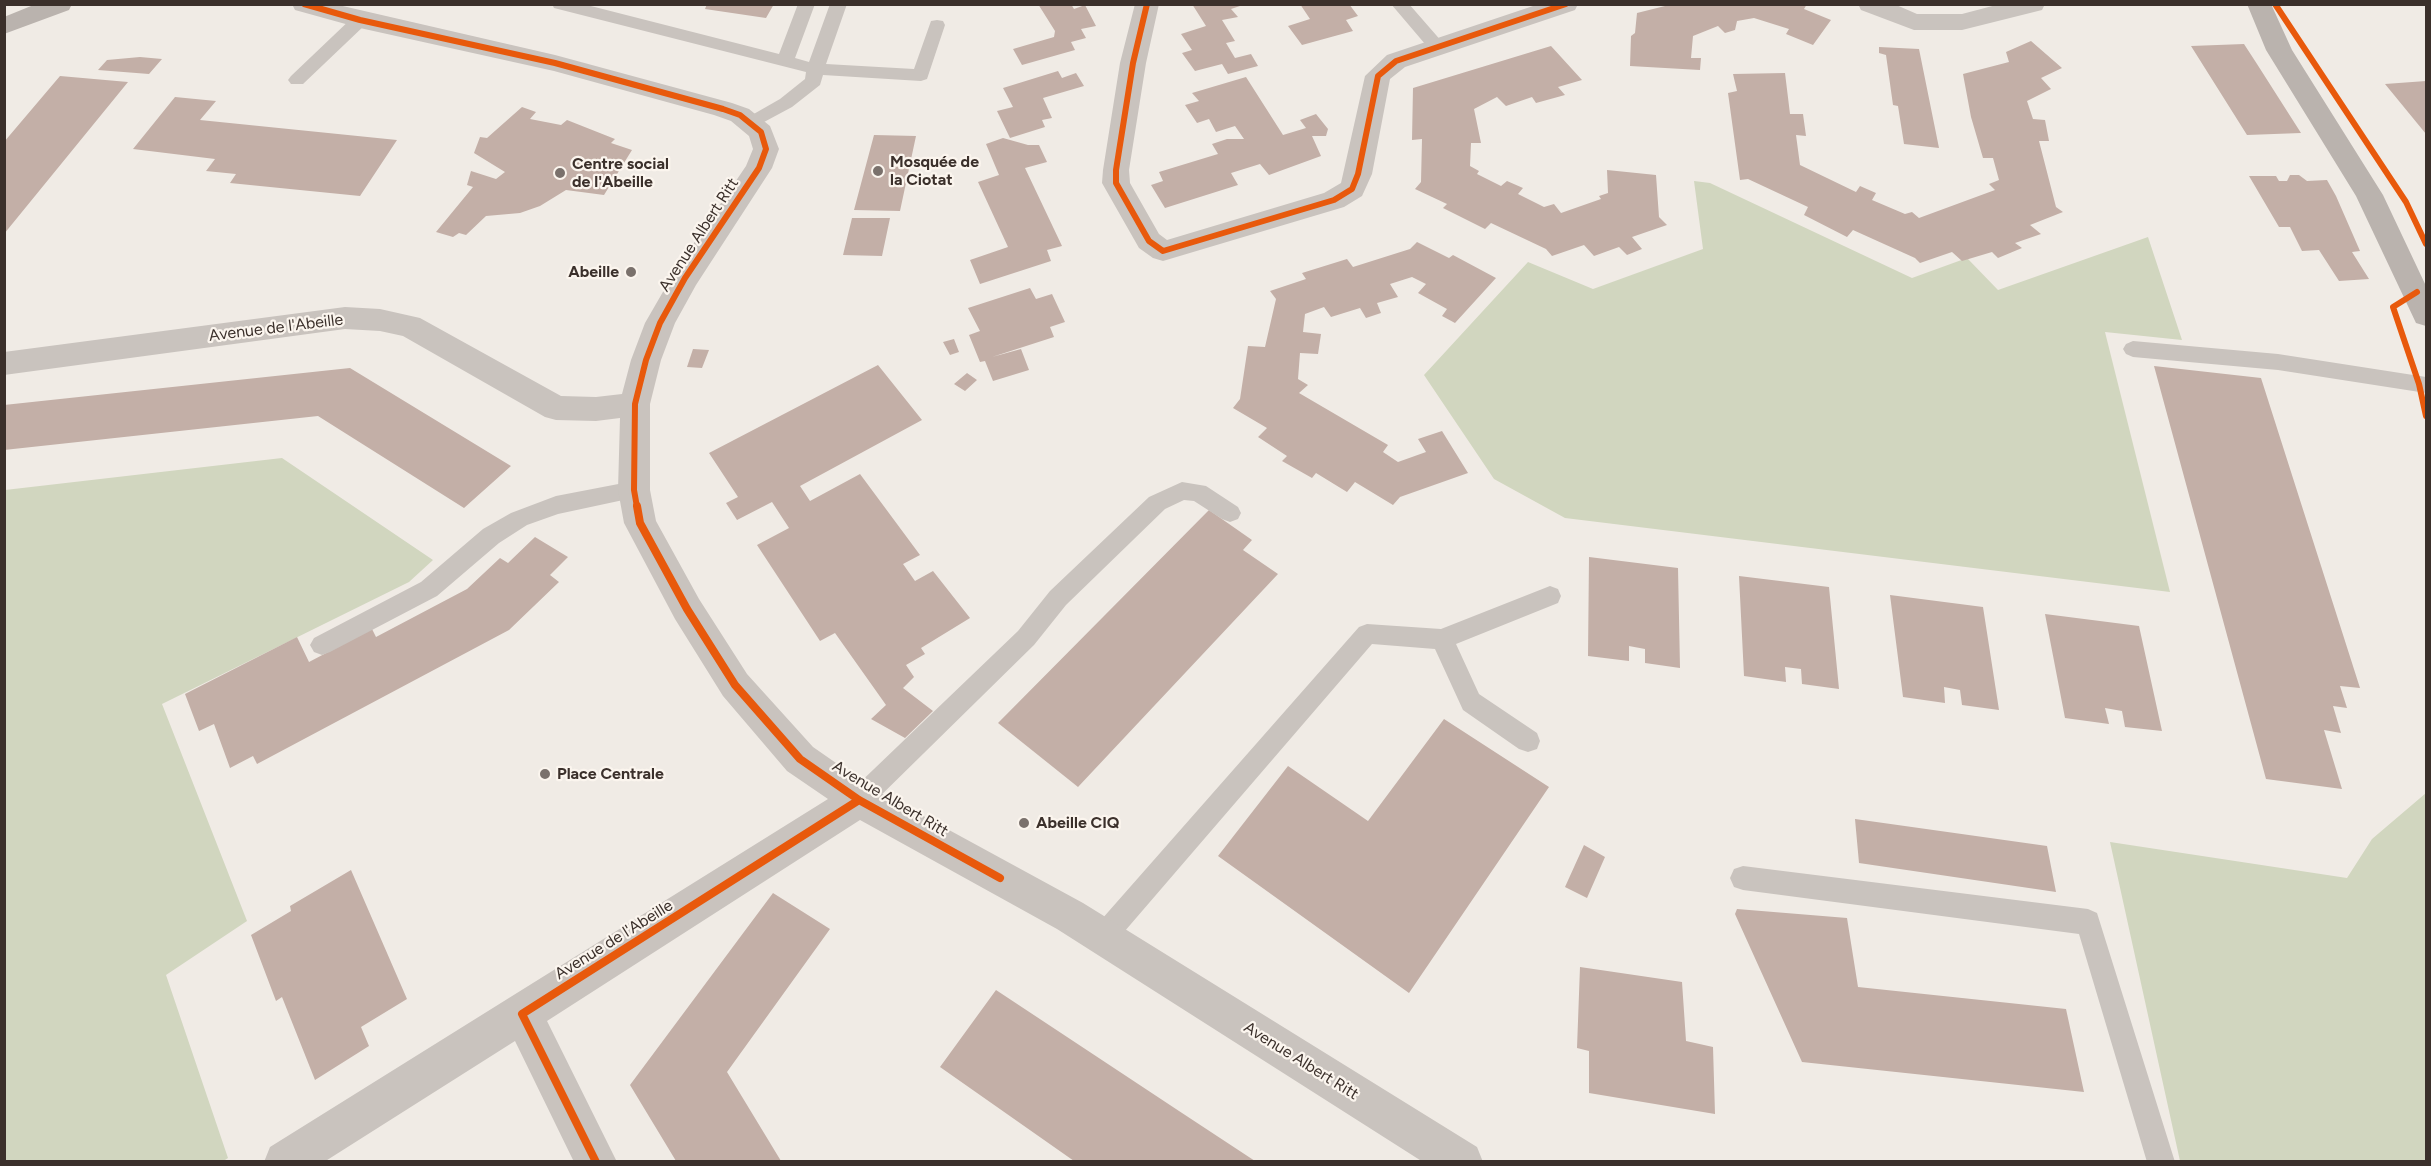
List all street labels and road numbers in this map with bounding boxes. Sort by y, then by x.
street label: Avenue Albert Ritt [655,175,743,295]
street label: Avenue de l'Abeille [208,310,344,346]
street label: Avenue Albert Ritt [829,757,951,841]
street label: Avenue de l'Abeille [552,896,676,984]
street label: Avenue Albert Ritt [1240,1018,1362,1104]

